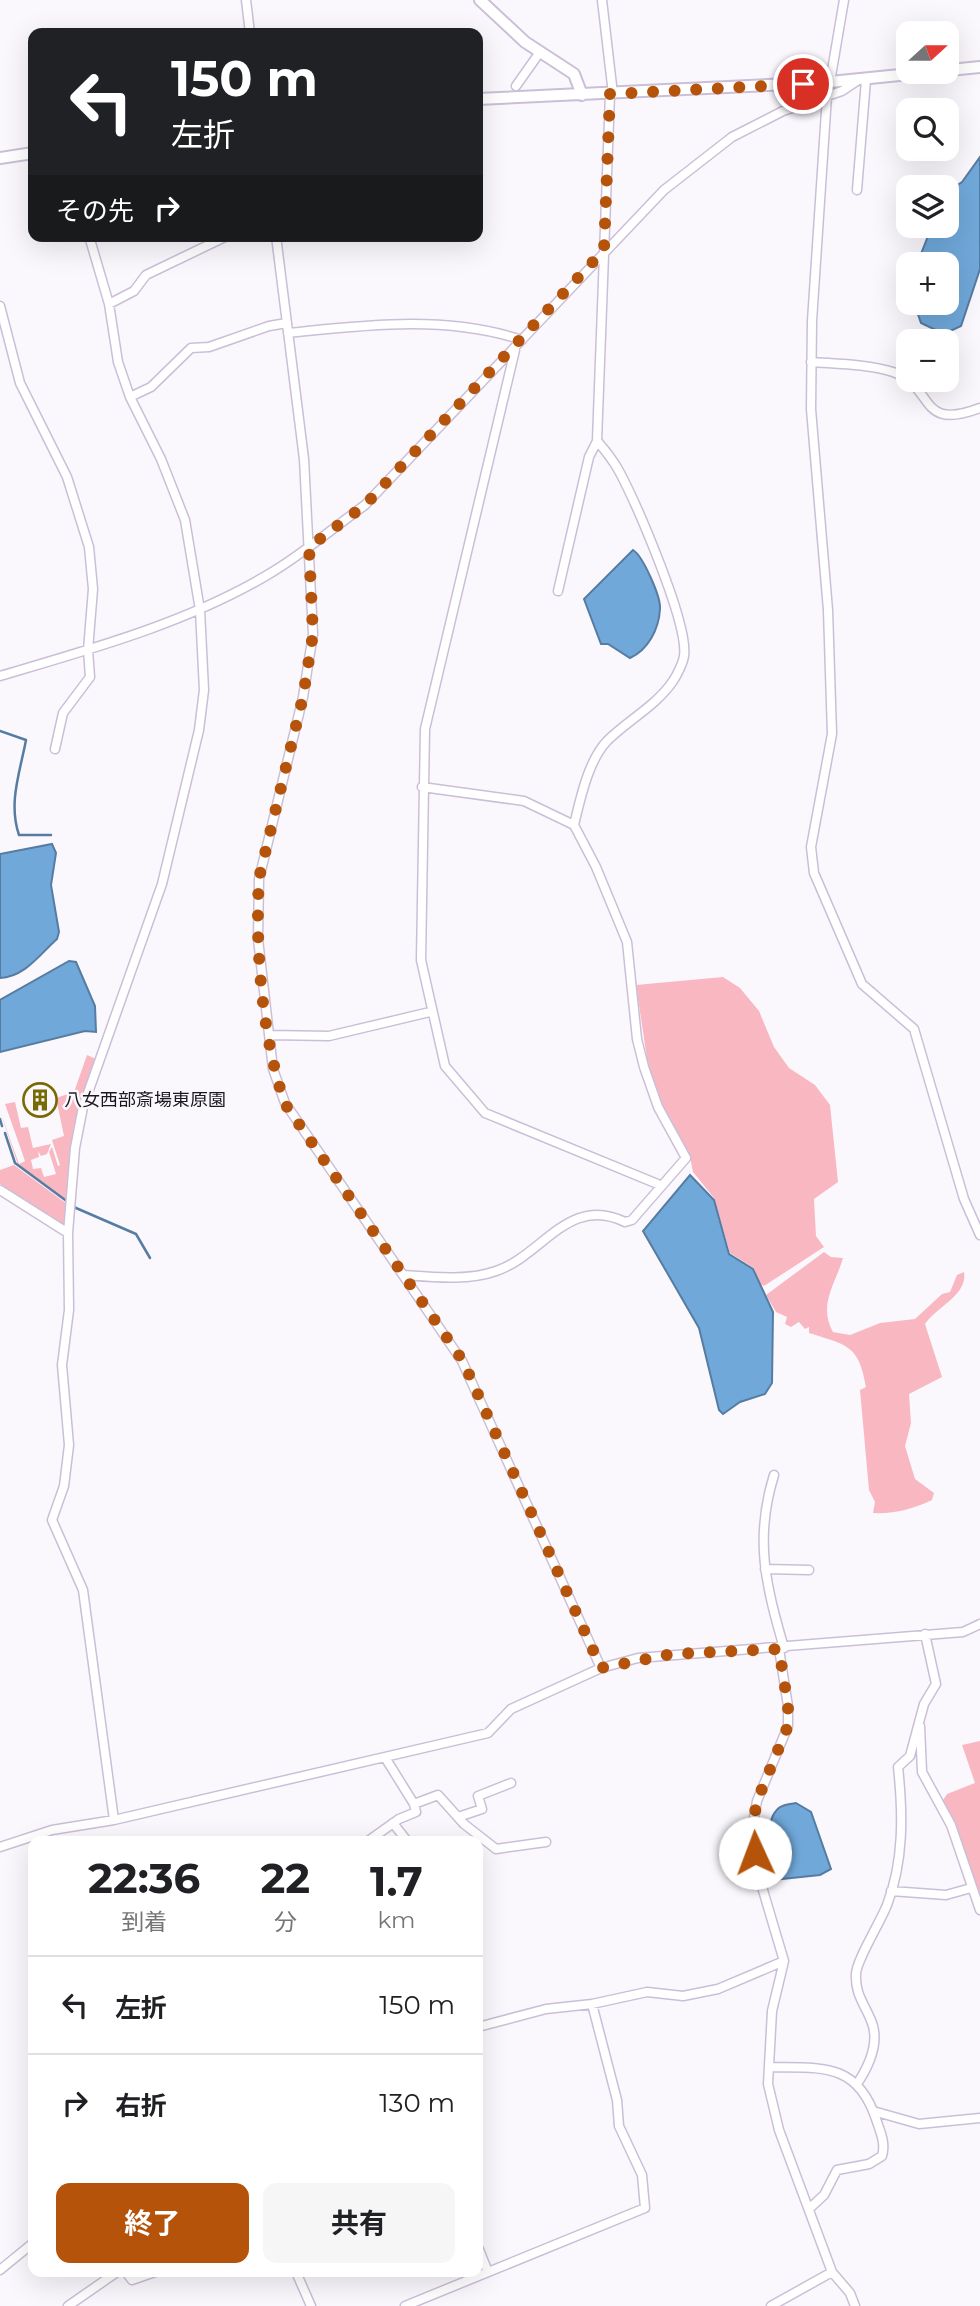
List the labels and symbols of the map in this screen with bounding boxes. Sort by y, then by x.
north arrow [896,21,959,84]
pin [773,54,833,114]
building icon: 八女西部斎場東原園 [21,1081,59,1119]
place label: 八女西部斎場東原園 [64,1089,226,1111]
position arrow [718,1816,792,1890]

